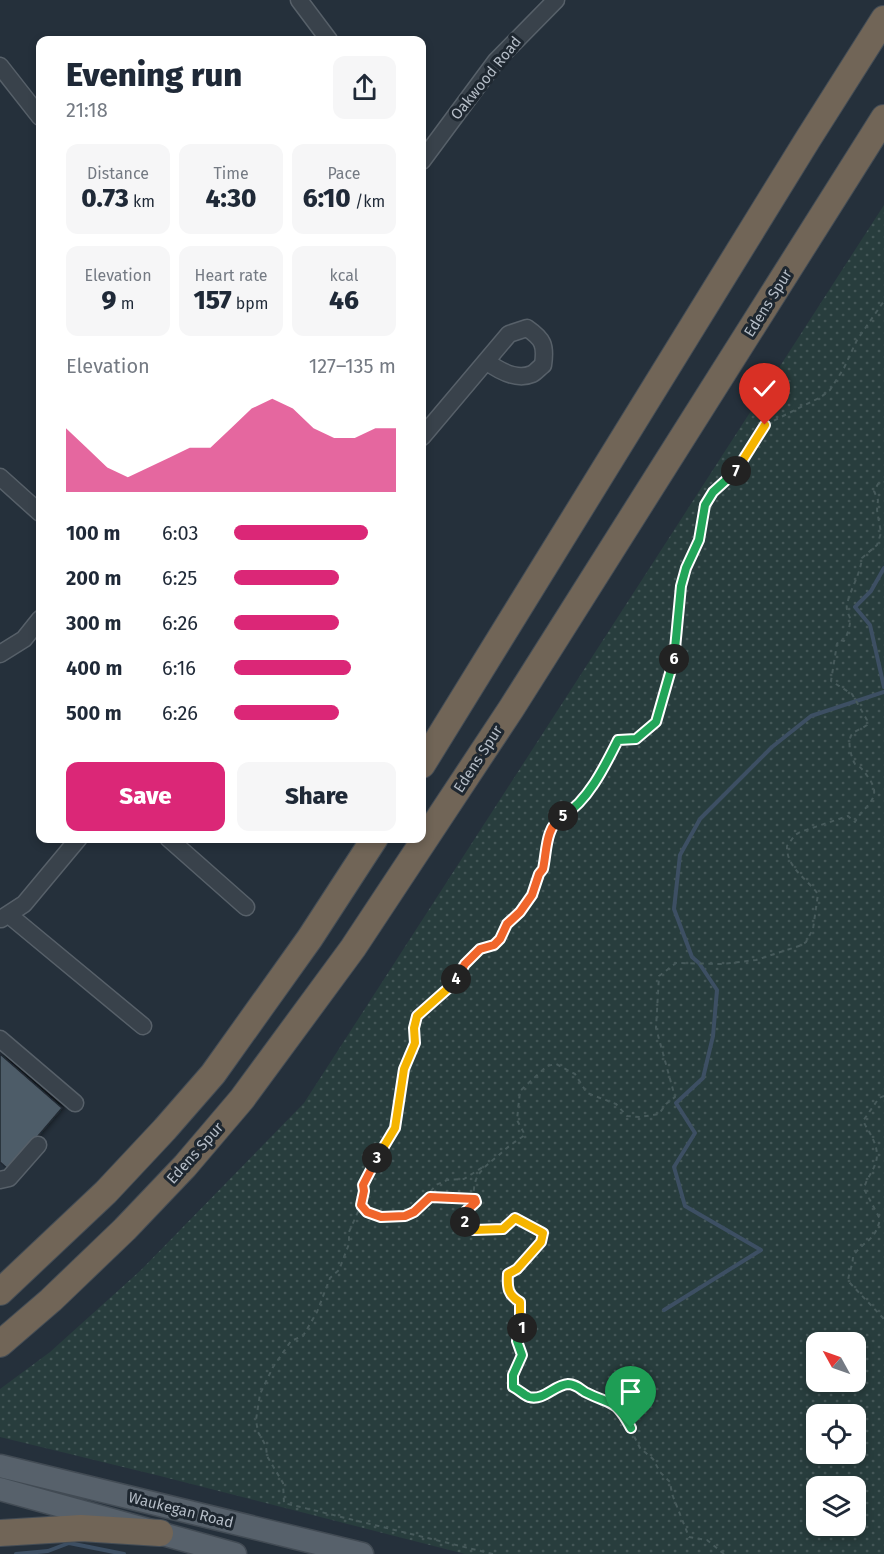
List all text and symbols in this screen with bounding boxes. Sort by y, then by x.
street label: Oakwood Road [447,33,525,123]
text: Evening run [66,55,242,95]
button: share [333,56,396,119]
text: 21:18 [66,98,108,122]
text: Distance [87,164,149,183]
text: Time [213,164,249,183]
text: Pace [327,164,361,183]
text: 0.73 [81,183,129,214]
text: 4:30 [206,183,256,214]
text: 6:10 [303,183,351,214]
text: km [129,192,155,211]
text: /km [351,192,385,211]
text: Elevation [84,266,152,285]
text: Heart rate [195,266,267,285]
text: kcal [330,266,358,285]
street label: Edens Spur [740,266,796,340]
text: 9 [102,285,116,316]
text: 157 [193,285,232,316]
text: 46 [329,285,359,316]
text: m [116,294,134,313]
text: bpm [232,294,269,313]
text: Elevation [66,354,150,378]
text: 127–135 m [309,354,396,378]
pin [739,363,790,425]
icon: check [748,372,781,405]
pin: 7 [721,456,751,486]
text: 7 [732,461,740,480]
text: 100 m [66,521,120,545]
text: 6:03 [162,521,198,545]
text: 200 m [66,566,121,590]
text: 6:25 [162,566,197,590]
text: 300 m [66,611,121,635]
text: 6:26 [162,611,198,635]
pin: 6 [659,644,689,674]
text: 6 [669,649,679,668]
text: 400 m [66,656,122,680]
text: 6:16 [162,656,196,680]
text: 500 m [66,701,122,725]
text: 6:26 [162,701,198,725]
street label: Edens Spur [450,722,506,796]
button: Save [66,762,225,831]
button: Share [237,762,396,831]
pin: 5 [548,801,578,831]
text: 5 [559,806,567,825]
pin: 4 [441,964,471,994]
text: 4 [451,969,461,988]
street label: Edens Spur [163,1118,227,1187]
pin: 3 [362,1143,392,1173]
text: 3 [373,1148,381,1167]
pin: 2 [450,1207,480,1237]
text: 2 [461,1212,469,1231]
pin: 1 [507,1313,537,1343]
text: 1 [518,1318,526,1337]
north arrow [806,1332,866,1392]
map controls [806,1332,866,1536]
pin [605,1366,656,1428]
icon: arrive [614,1375,647,1408]
button: locate [806,1404,866,1464]
button: layers [806,1476,866,1536]
street label: Waukegan Road [127,1488,235,1532]

